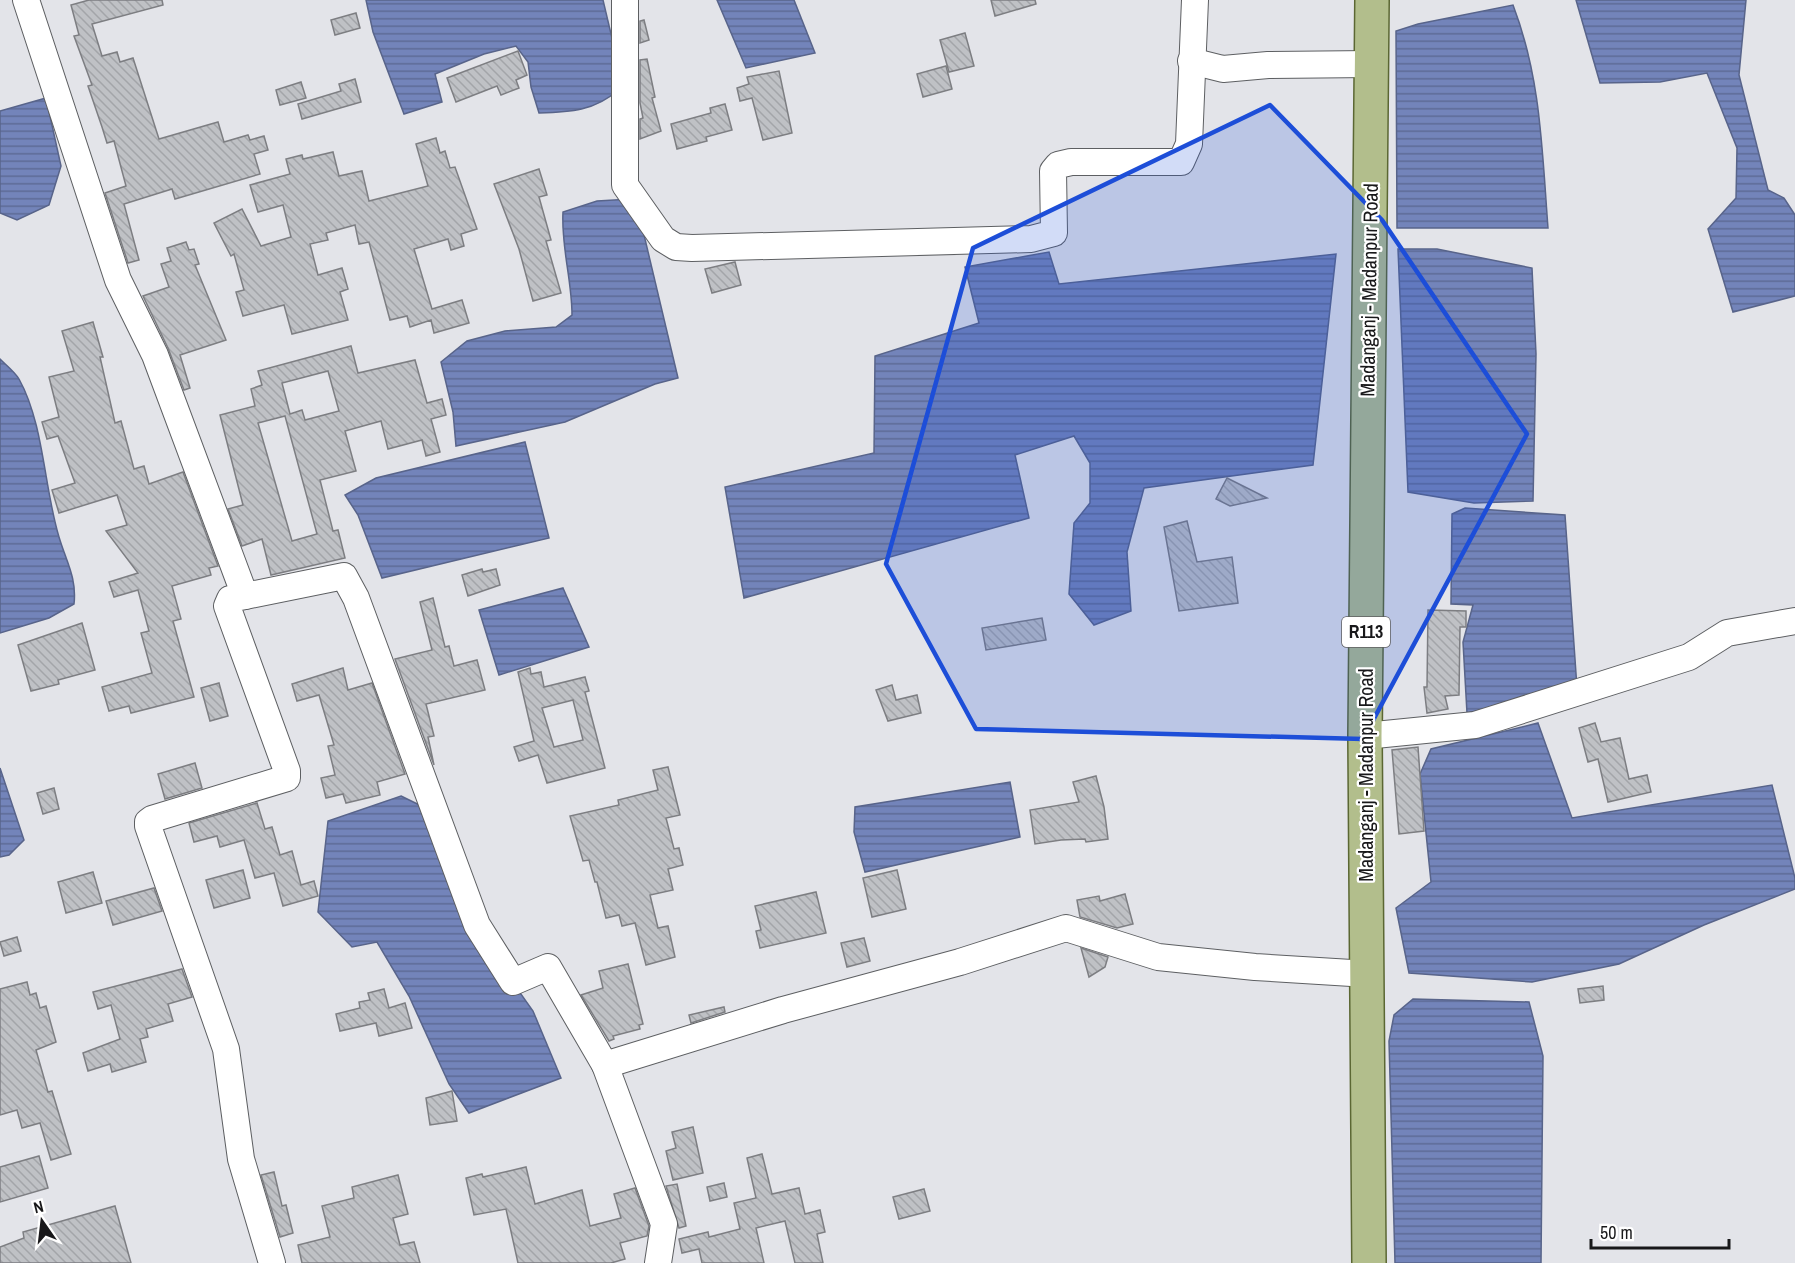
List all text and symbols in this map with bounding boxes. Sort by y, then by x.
street label: Madanganj - Madanpur Road [1353,183,1384,397]
road number: R113 [1342,617,1390,647]
street label: Madanganj - Madanpur Road [1352,668,1379,882]
north arrow [12,1191,72,1251]
text: N [31,1195,46,1218]
scale bar [1591,1212,1729,1250]
text: 50 m [1600,1220,1633,1245]

